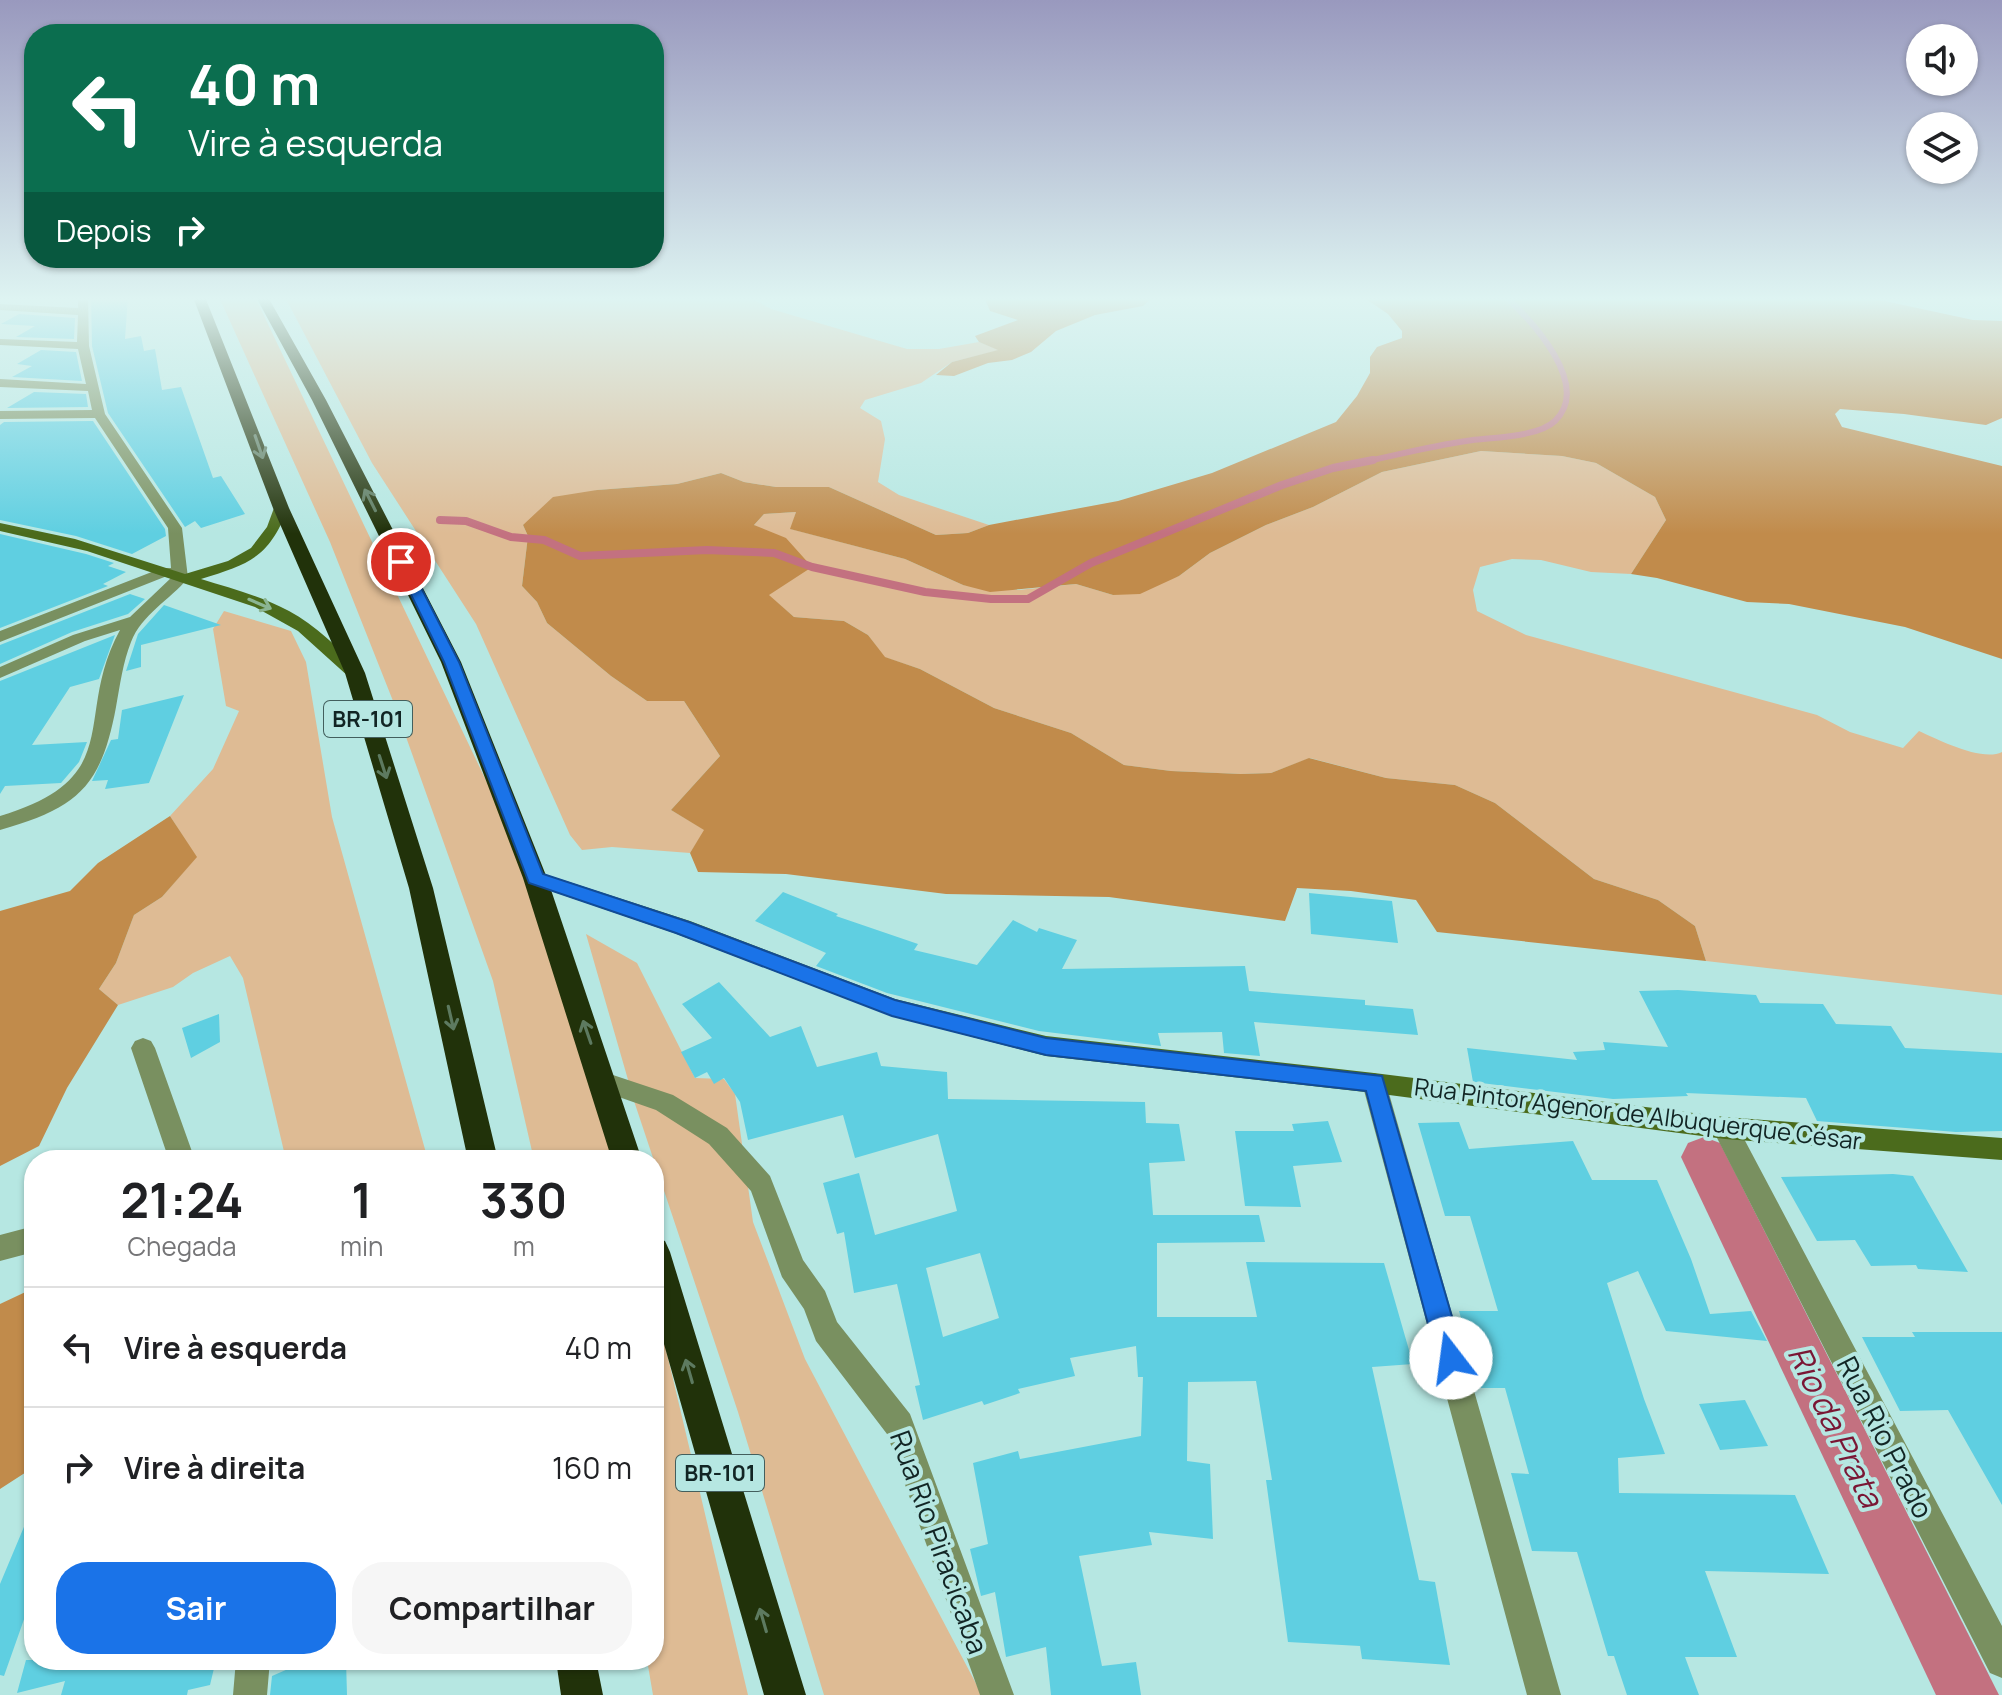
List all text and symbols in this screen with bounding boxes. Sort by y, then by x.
map controls [1906,24,1978,184]
button: sound [1906,24,1978,96]
text: 40 m [188,45,320,122]
icon: left [56,56,160,160]
button: layers [1906,112,1978,184]
text: Vire à esquerda [188,118,443,167]
icon: right [168,208,212,252]
text: Depois [56,210,152,251]
one-way arrow [253,434,267,459]
one-way arrow [361,488,377,512]
pin [367,528,435,596]
icon: arrive [379,540,423,584]
one-way arrow [247,598,272,613]
road number: BR-101 [324,701,412,737]
one-way arrow [376,754,391,780]
one-way arrow [444,1005,459,1030]
one-way arrow [578,1020,593,1045]
street label: Rua Pintor Agenor de Albuquerque César [1413,1069,1864,1157]
text: 21:24 [121,1167,243,1232]
text: 1 [351,1167,372,1232]
text: 330 [480,1167,567,1232]
text: Chegada [127,1228,236,1264]
text: min [340,1228,384,1264]
text: m [513,1228,535,1264]
position arrow [1409,1316,1493,1400]
icon: left [56,1325,100,1369]
text: Vire à esquerda [124,1327,347,1368]
text: 40 m [565,1327,632,1368]
water label: Rio da Prata [1778,1338,1895,1516]
street label: Rua Rio Prado [1829,1350,1943,1524]
one-way arrow [681,1358,696,1384]
street label: Rua Rio Piracicaba [882,1425,998,1659]
icon: right [56,1445,100,1489]
text: Vire à direita [124,1447,305,1488]
text: 160 m [552,1447,632,1488]
road number: BR-101 [676,1455,764,1491]
button: Sair [56,1562,336,1654]
button: Compartilhar [352,1562,632,1654]
one-way arrow [755,1608,770,1634]

